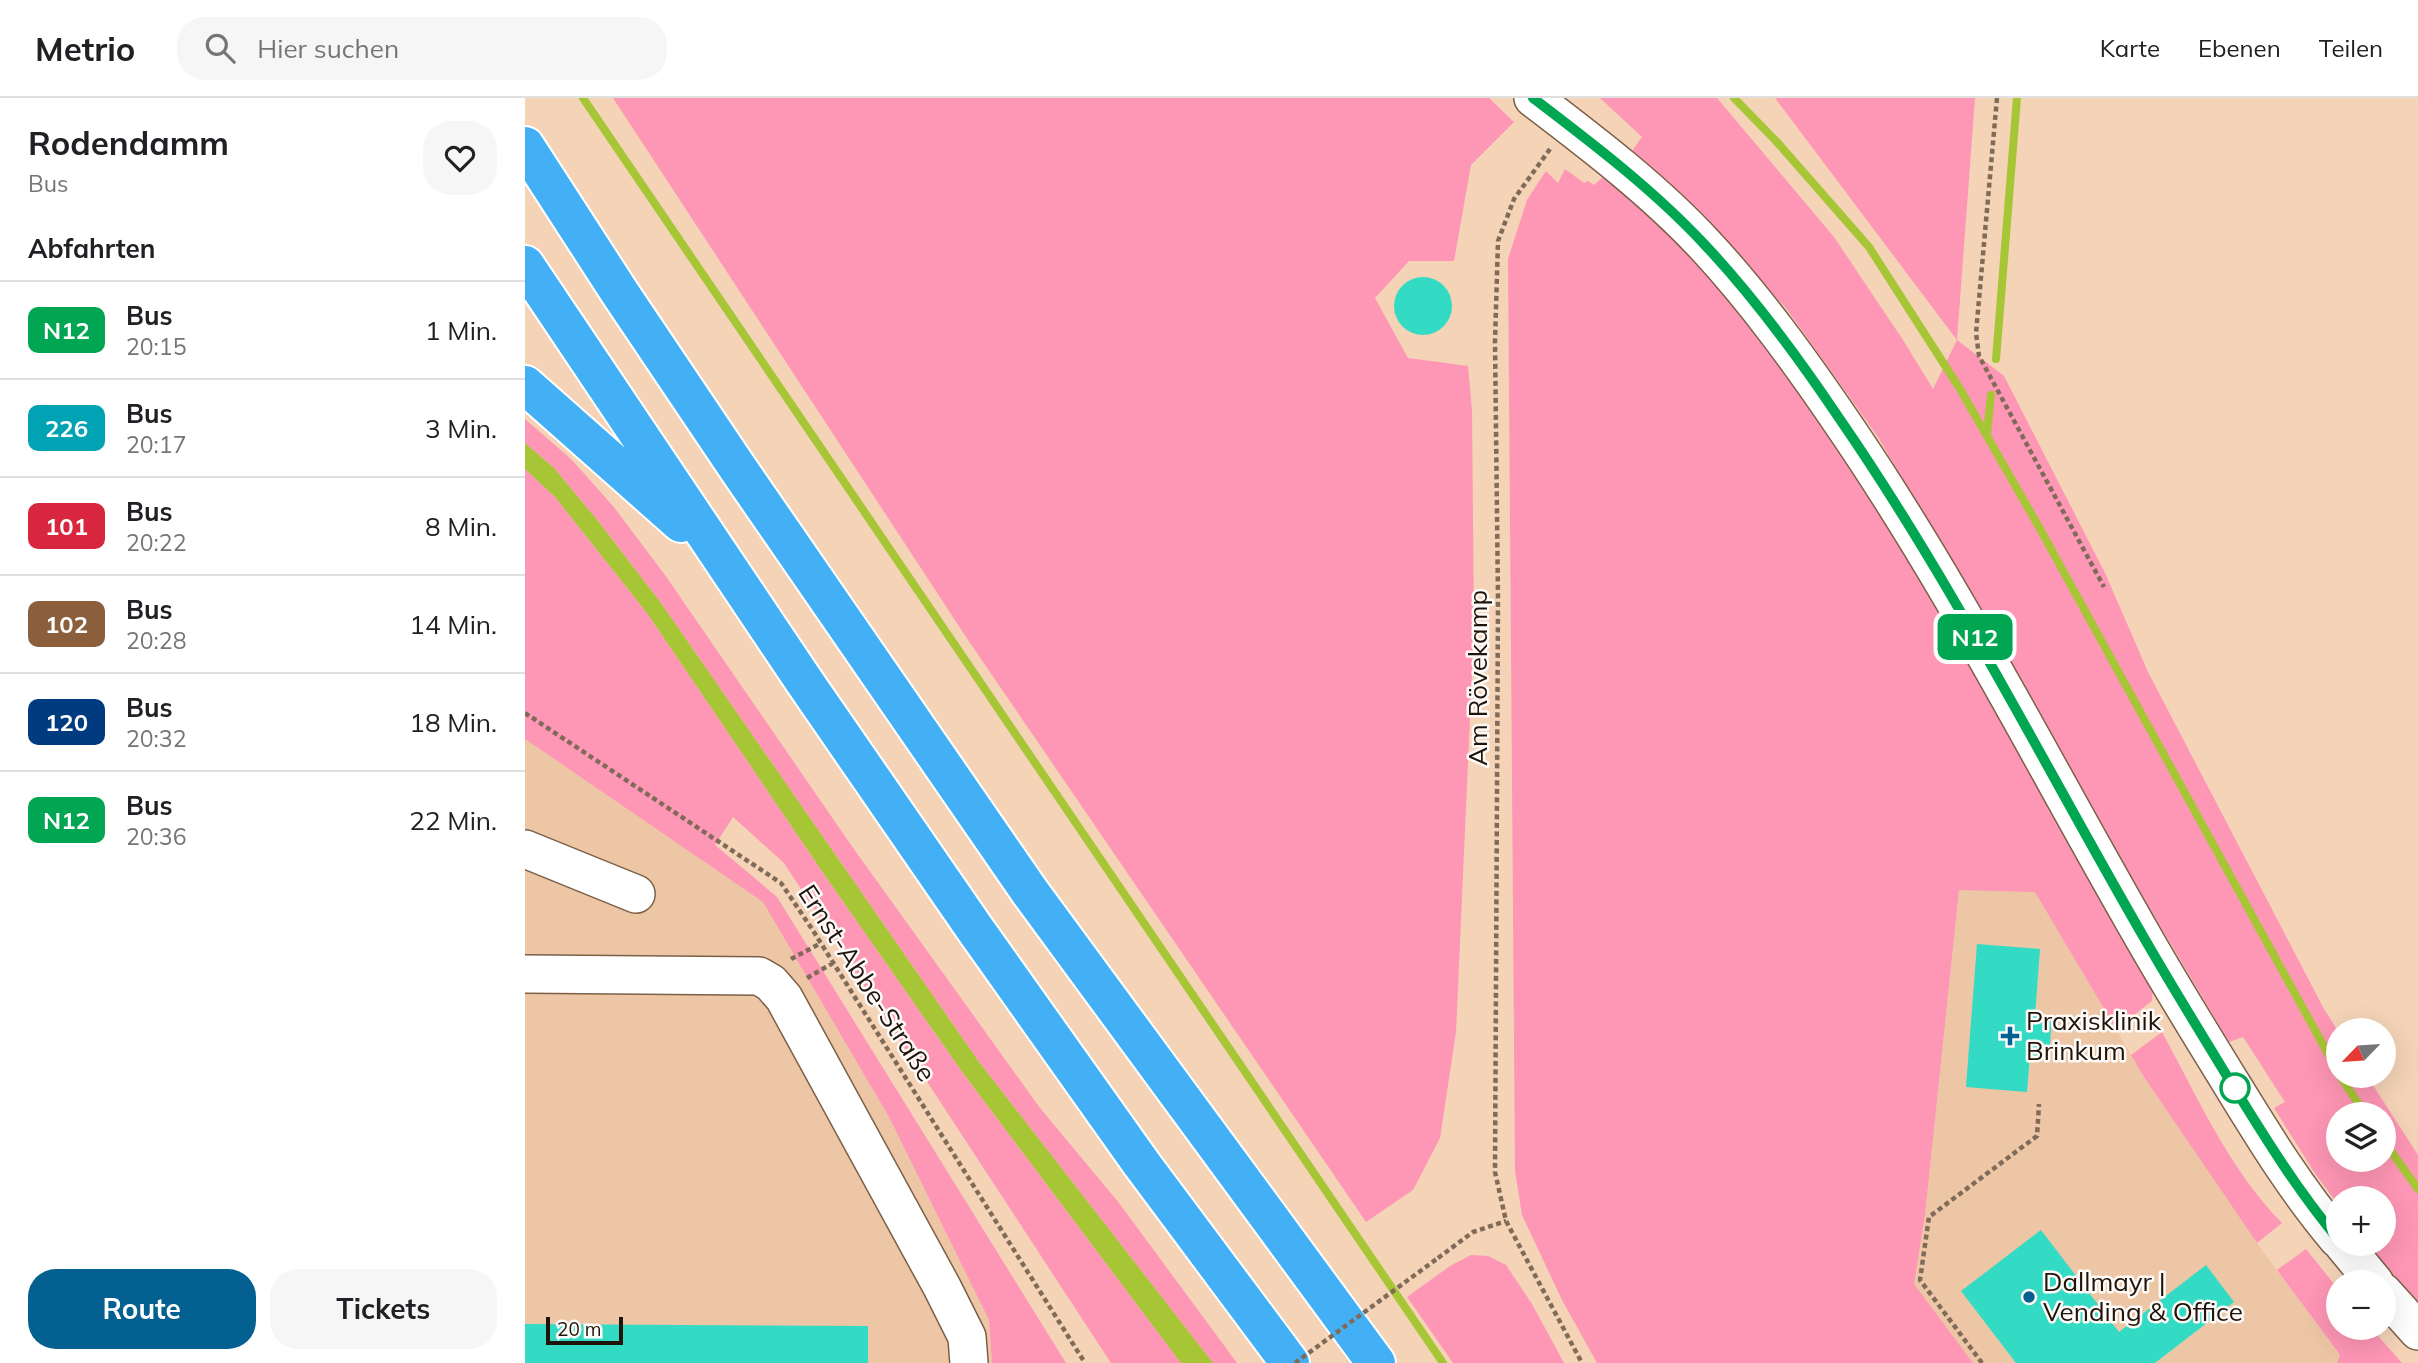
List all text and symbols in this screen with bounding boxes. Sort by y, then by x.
search box [177,17,667,80]
text: Metrio [35,28,135,69]
icon: search [201,29,239,67]
text: Hier suchen [257,32,399,65]
text: Karte [2100,33,2160,63]
text: Ebenen [2198,33,2281,63]
text: Teilen [2319,33,2383,63]
button: heart [423,121,497,195]
text: Rodendamm [28,122,229,163]
text: Bus [28,169,68,198]
text: Abfahrten [28,232,155,265]
text: Bus [126,299,172,332]
text: 1 Min. [425,314,497,347]
text: N12 [43,315,90,345]
text: 20:15 [126,332,186,361]
text: Bus [126,397,172,430]
text: 3 Min. [425,412,497,445]
text: 226 [45,413,88,443]
text: 20:17 [126,430,186,459]
text: Bus [126,495,172,528]
text: 8 Min. [425,510,497,543]
text: 101 [45,511,88,541]
text: 20:22 [126,528,186,557]
street label: Am Rövekamp [1461,590,1494,766]
text: Bus [126,593,172,626]
text: 14 Min. [409,608,497,641]
text: 102 [45,609,88,639]
line badge: N12 [1935,614,2015,660]
text: N12 [1952,622,1998,652]
text: 20:28 [126,626,186,655]
text: Bus [126,691,172,724]
text: 18 Min. [409,706,497,739]
text: 120 [45,707,88,737]
text: 20:32 [126,724,186,753]
text: Bus [126,789,172,822]
text: 22 Min. [409,804,497,837]
text: N12 [43,805,90,835]
text: 20:36 [126,822,186,851]
street label: Ernst-Abbe-Straße [791,878,943,1087]
place label: Praxisklinik Brinkum [2026,1004,2162,1067]
north arrow [2326,1018,2396,1088]
map controls [2326,1018,2396,1340]
marker: Praxisklinik Brinkum [2000,1026,2020,1046]
unlabelled marker [2220,1073,2250,1103]
button: layers [2326,1102,2396,1172]
button: + [2326,1186,2396,1256]
place label: Dallmayr | Vending & Office [2043,1265,2243,1328]
button: Route [28,1269,256,1349]
button: Tickets [270,1269,497,1349]
button: − [2326,1270,2396,1340]
marker: Dallmayr | Vending & Office [2021,1289,2037,1305]
scale bar [546,1314,623,1346]
text: 20 m [557,1317,601,1341]

